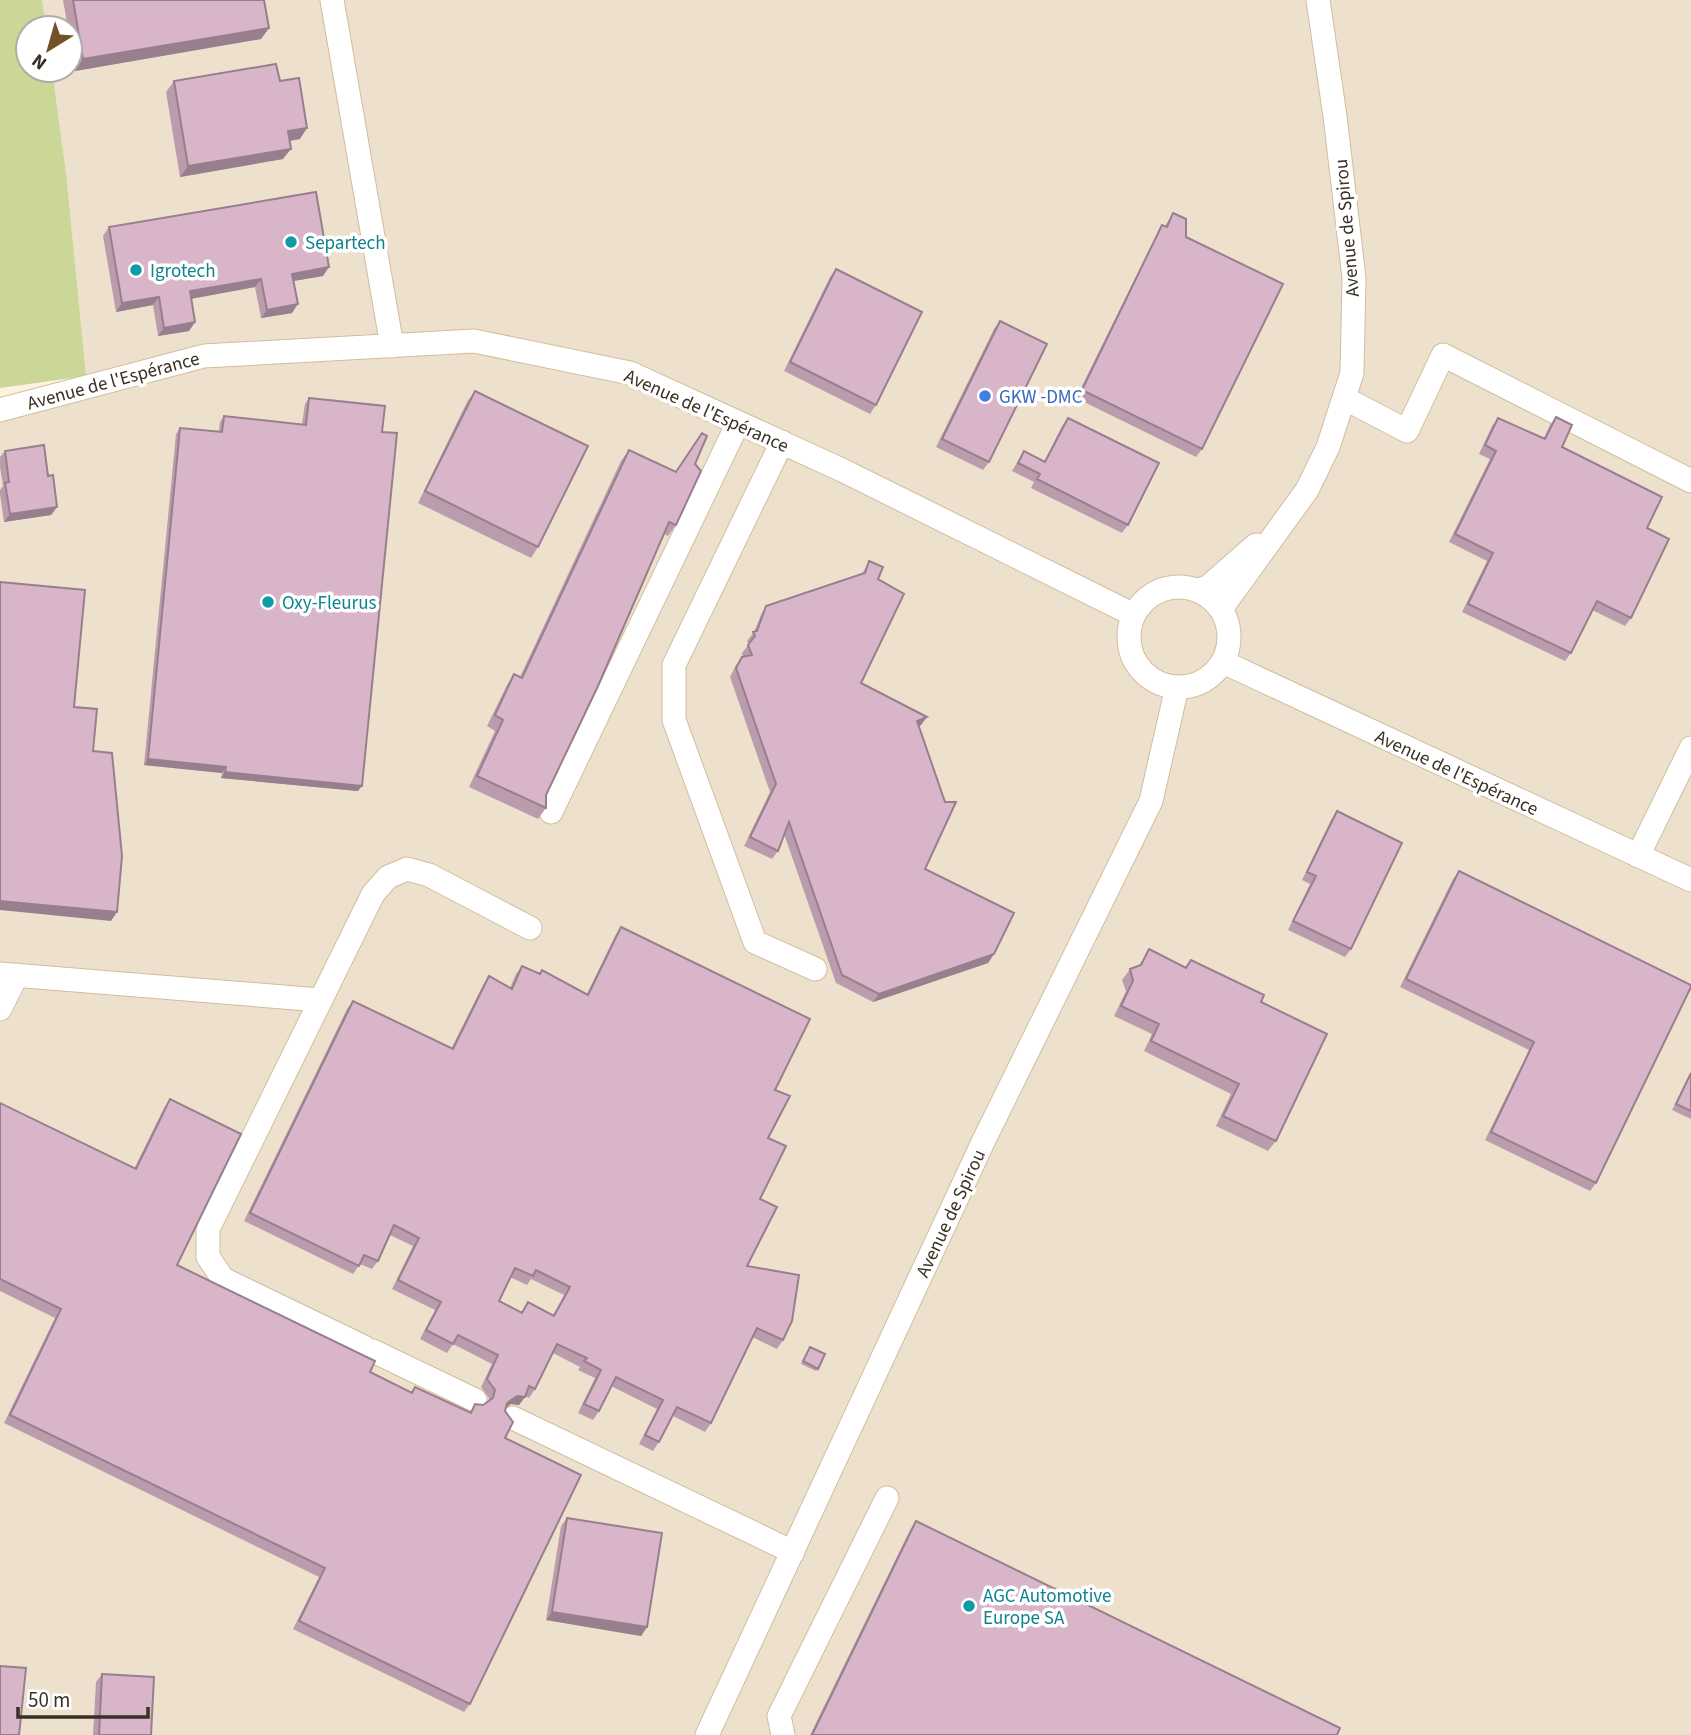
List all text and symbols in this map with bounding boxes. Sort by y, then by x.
north arrow [14,14,84,84]
text: N [26,47,53,76]
street label: Avenue de Spirou [1328,158,1367,298]
place label: Separtech [305,230,386,257]
marker: Separtech [283,234,299,250]
place label: Igrotech [150,258,216,285]
marker: Igrotech [128,262,144,278]
street label: Avenue de l'Espérance [24,345,203,417]
street label: Avenue de l'Espérance [620,363,793,460]
place label: GKW -DMC [999,384,1083,411]
marker: GKW -DMC [977,388,993,404]
place label: Oxy-Fleurus [282,590,377,617]
marker: Oxy-Fleurus [260,594,276,610]
street label: Avenue de l'Espérance [1370,724,1542,823]
street label: Avenue de Spirou [910,1145,993,1282]
place label: AGC Automotive Europe SA [983,1583,1112,1632]
marker: AGC Automotive Europe SA [961,1598,977,1614]
scale bar [18,1676,147,1720]
text: 50 m [28,1685,70,1715]

